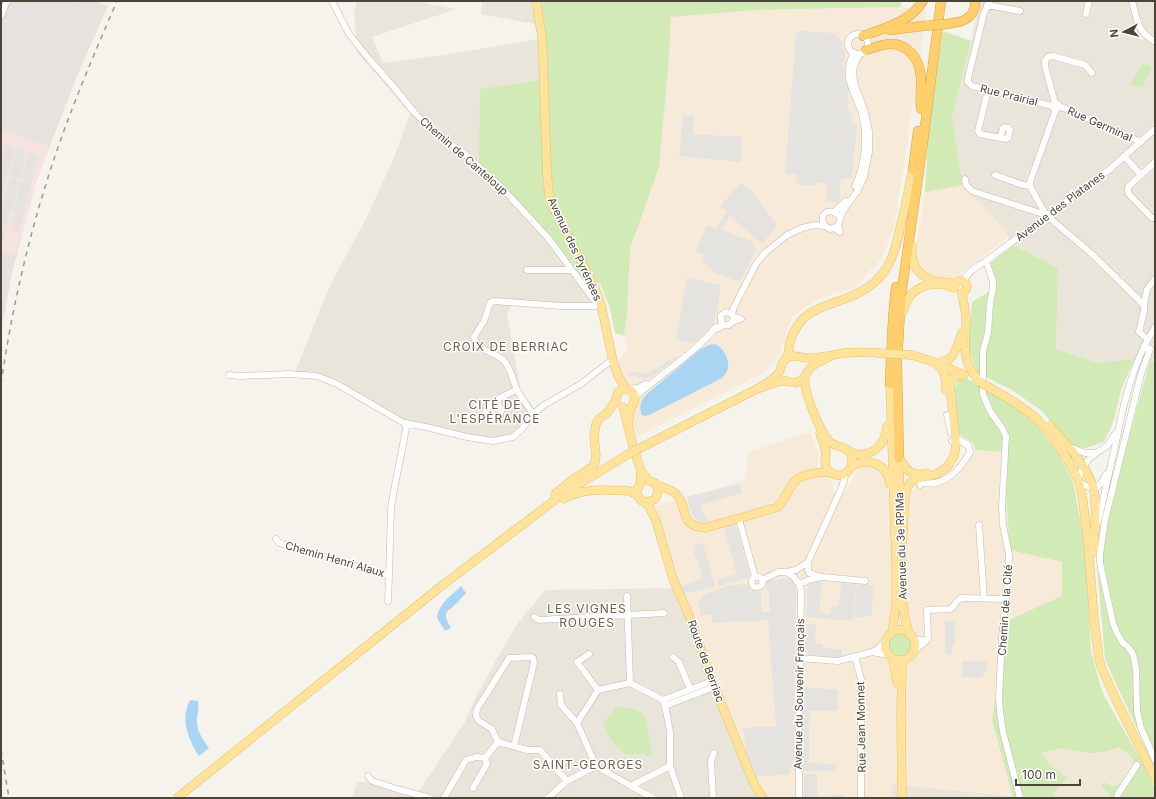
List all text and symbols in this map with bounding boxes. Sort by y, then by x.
north arrow [1104,12,1144,52]
text: N [1107,28,1122,38]
street label: Rue Prairial [979,81,1039,109]
street label: Rue Germinal [1065,103,1135,145]
street label: Chemin de Canteloup [417,114,511,198]
street label: Avenue des Platanes [1013,168,1108,244]
street label: Avenue des Pyrénées [545,195,605,303]
district label: CROIX DE BERRIAC [443,339,569,354]
district label: CITÉ DE L'ESPÉRANCE [449,397,541,426]
street label: Avenue du 3e RPIMa [892,492,910,600]
street label: Chemin Henri Alaux [284,538,386,580]
street label: Chemin de la Cité [995,564,1015,656]
district label: LES VIGNES ROUGES [547,601,627,630]
street label: Route de Berriac [685,618,727,704]
street label: Avenue du Souvenir Français [791,618,807,770]
street label: Rue Jean Monnet [853,681,869,773]
district label: SAINT-GEORGES [533,757,643,772]
scale bar [1016,761,1080,787]
text: 100 m [1022,767,1056,782]

